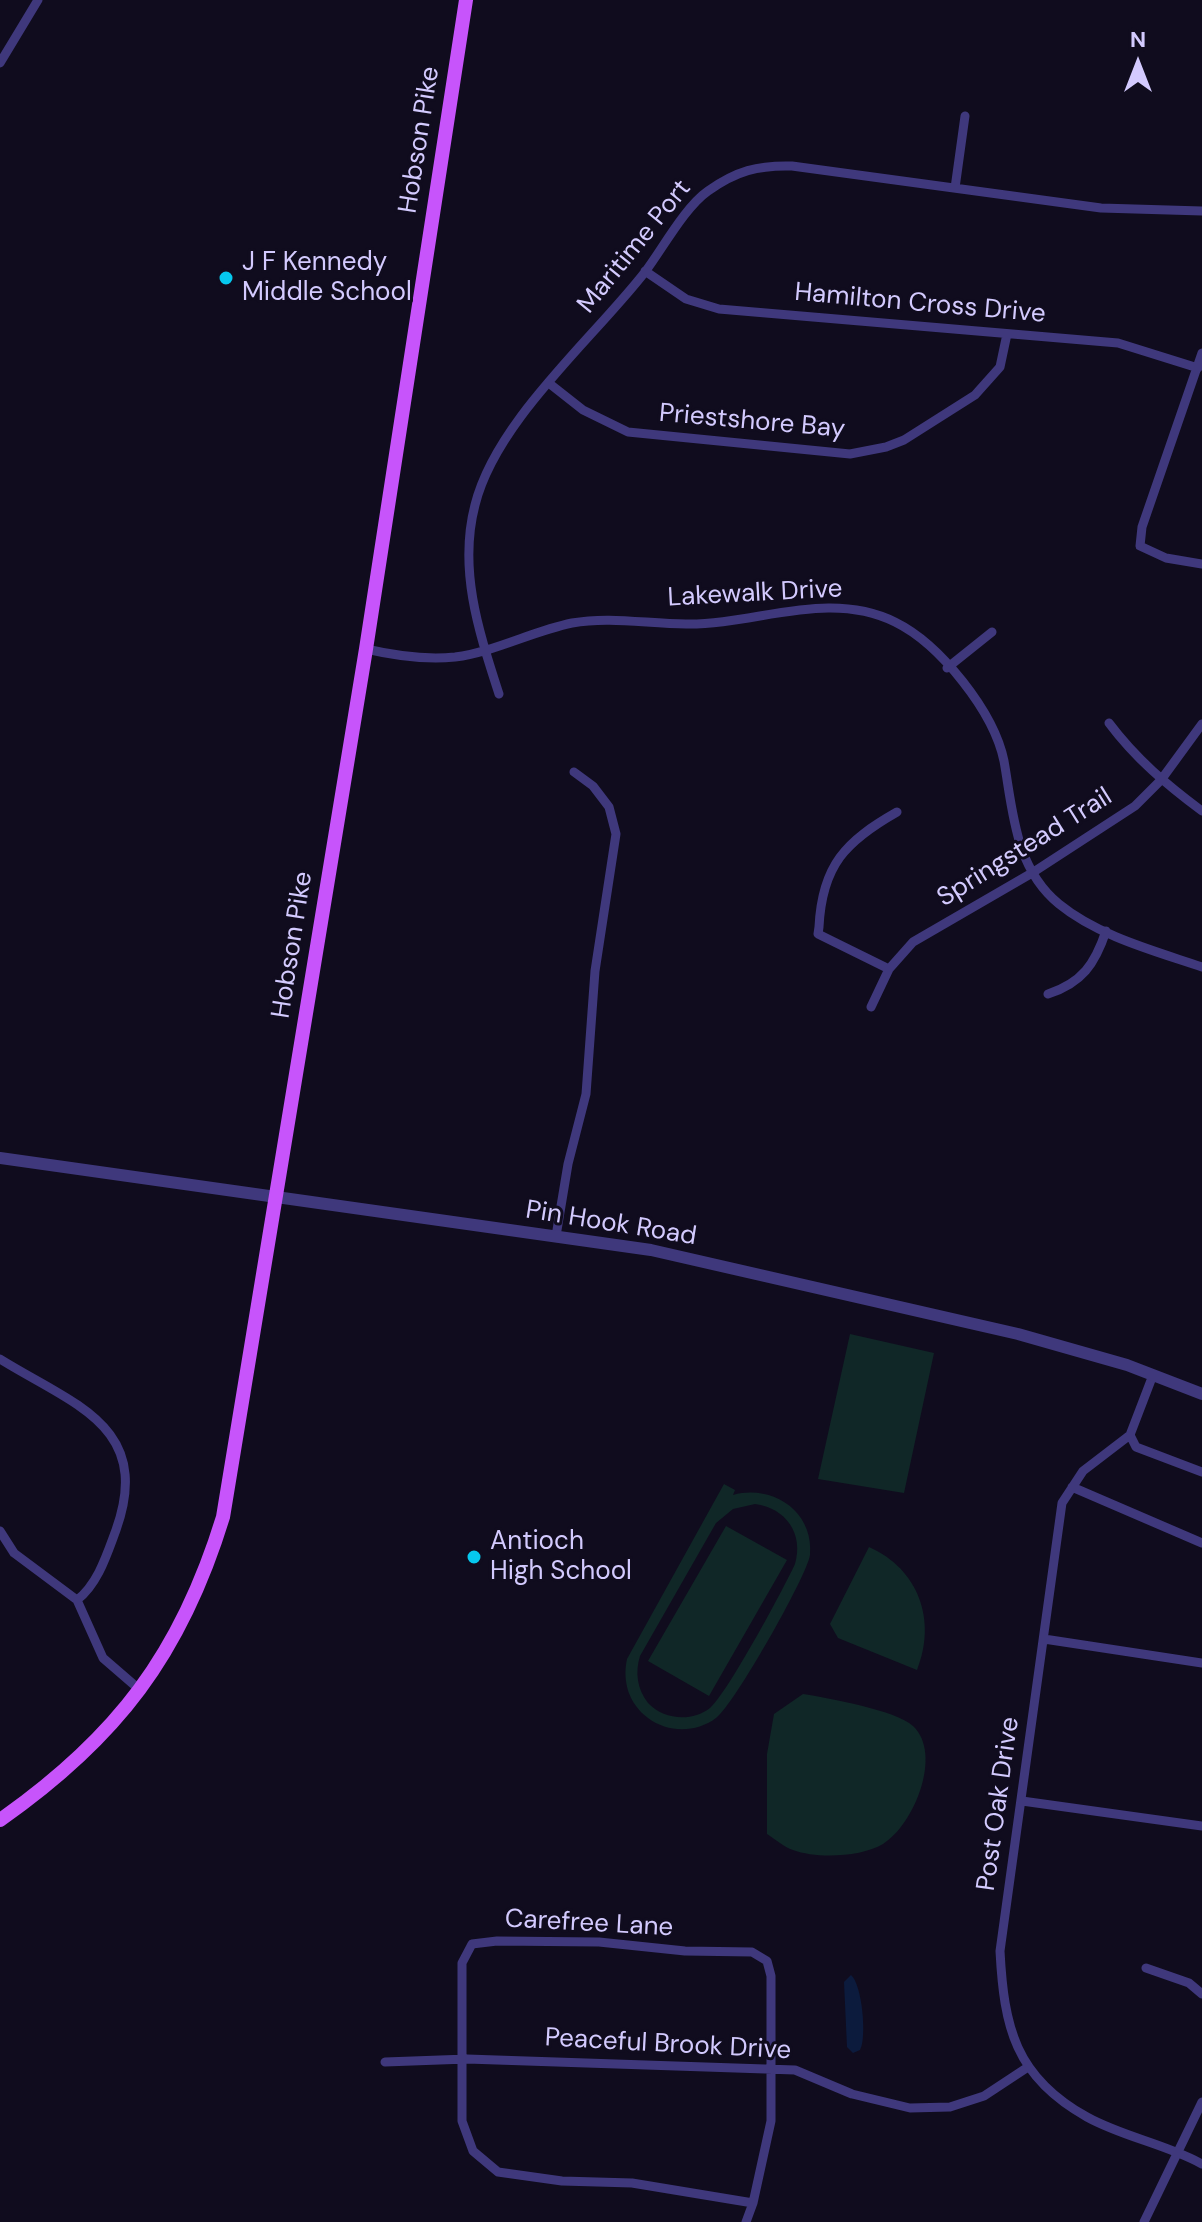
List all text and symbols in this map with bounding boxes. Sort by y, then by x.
north arrow [1098,24,1178,104]
text: N [1130,25,1146,54]
street label: Hobson Pike [393,64,447,216]
street label: Maritime Port [572,174,698,320]
place label: J F Kennedy Middle School [242,247,412,308]
marker: J F Kennedy Middle School [217,269,235,287]
street label: Hamilton Cross Drive [793,277,1047,331]
street label: Priestshore Bay [658,398,846,446]
street label: Lakewalk Drive [667,574,843,614]
street label: Springstead Trail [932,782,1118,914]
street label: Hobson Pike [266,869,320,1021]
street label: Pin Hook Road [523,1195,699,1253]
place label: Antioch High School [490,1526,632,1588]
marker: Antioch High School [465,1548,483,1566]
street label: Post Oak Drive [971,1715,1027,1893]
street label: Carefree Lane [504,1904,674,1944]
street label: Peaceful Brook Drive [544,2023,792,2067]

